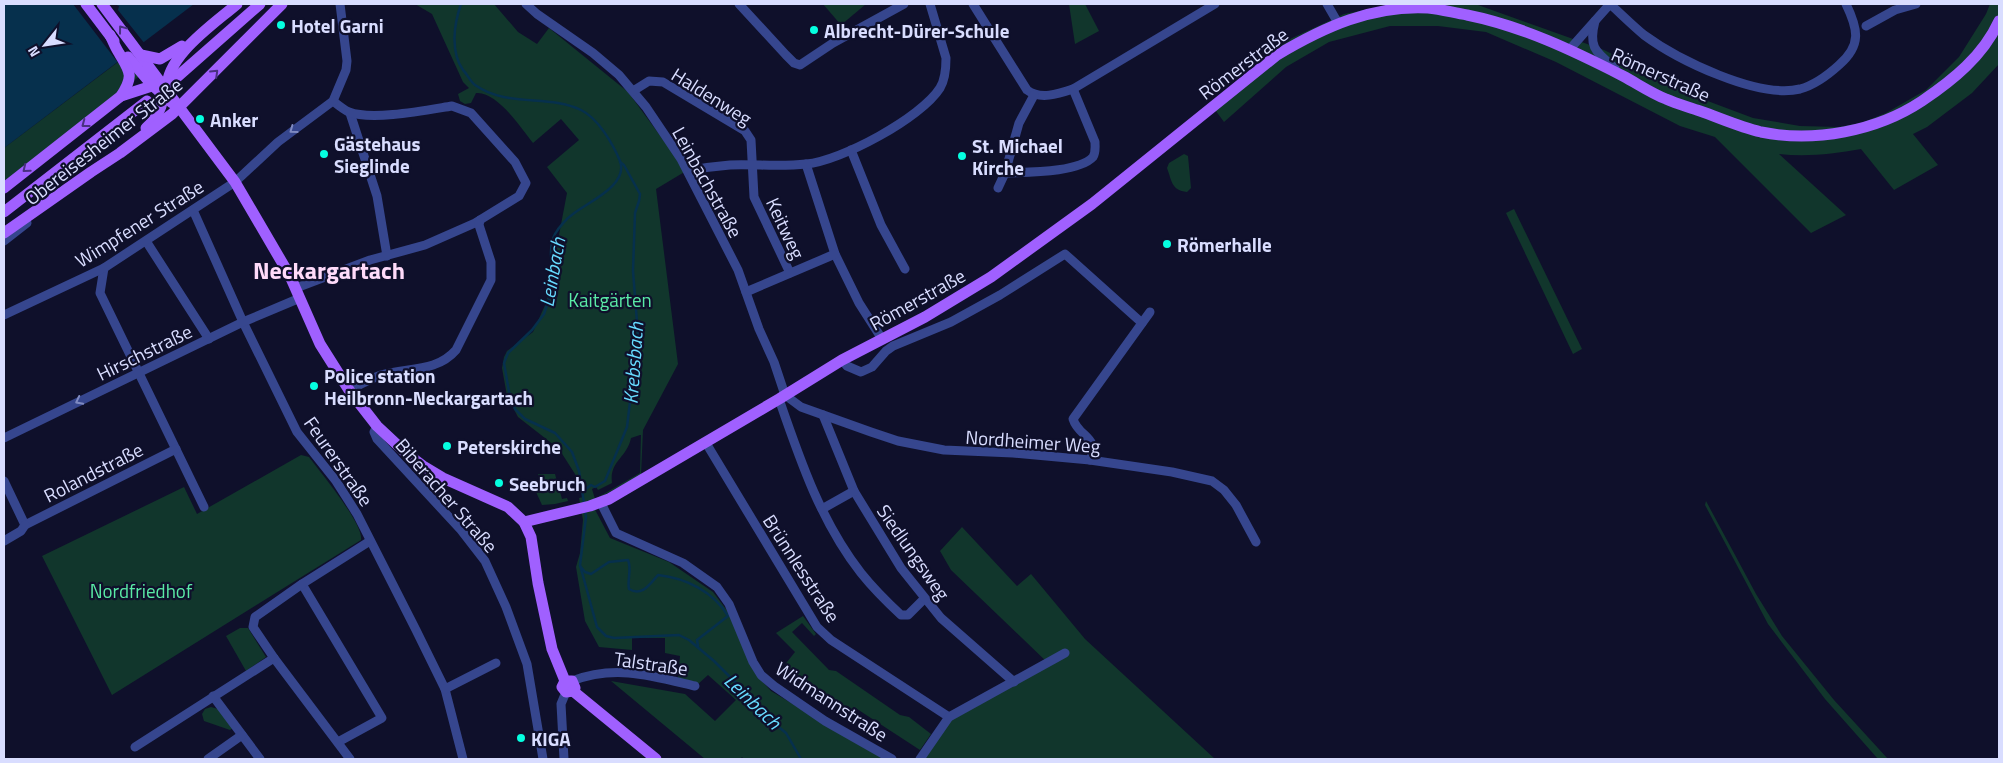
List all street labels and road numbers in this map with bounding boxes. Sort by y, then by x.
street label: Römerstraße [1192,20,1294,106]
street label: Römerstraße [1607,39,1715,109]
street label: Haldenweg [666,60,758,132]
street label: Obereisesheimer Straße [18,70,188,212]
street label: Leinbachstraße [665,121,751,243]
street label: Wimpfener Straße [69,172,209,274]
street label: Keitweg [759,193,813,264]
street label: Römerstraße [864,261,970,337]
street label: Hirschstraße [91,316,197,388]
street label: Feurerstraße [297,410,381,512]
street label: Nordheimer Weg [965,422,1102,460]
street label: Biberacher Straße [389,431,505,559]
street label: Rolandstraße [38,435,148,509]
street label: Siedlungsweg [870,498,958,606]
street label: Brünnlesstraße [756,508,848,628]
street label: Talstraße [612,643,690,683]
street label: Widmannstraße [770,654,894,748]

